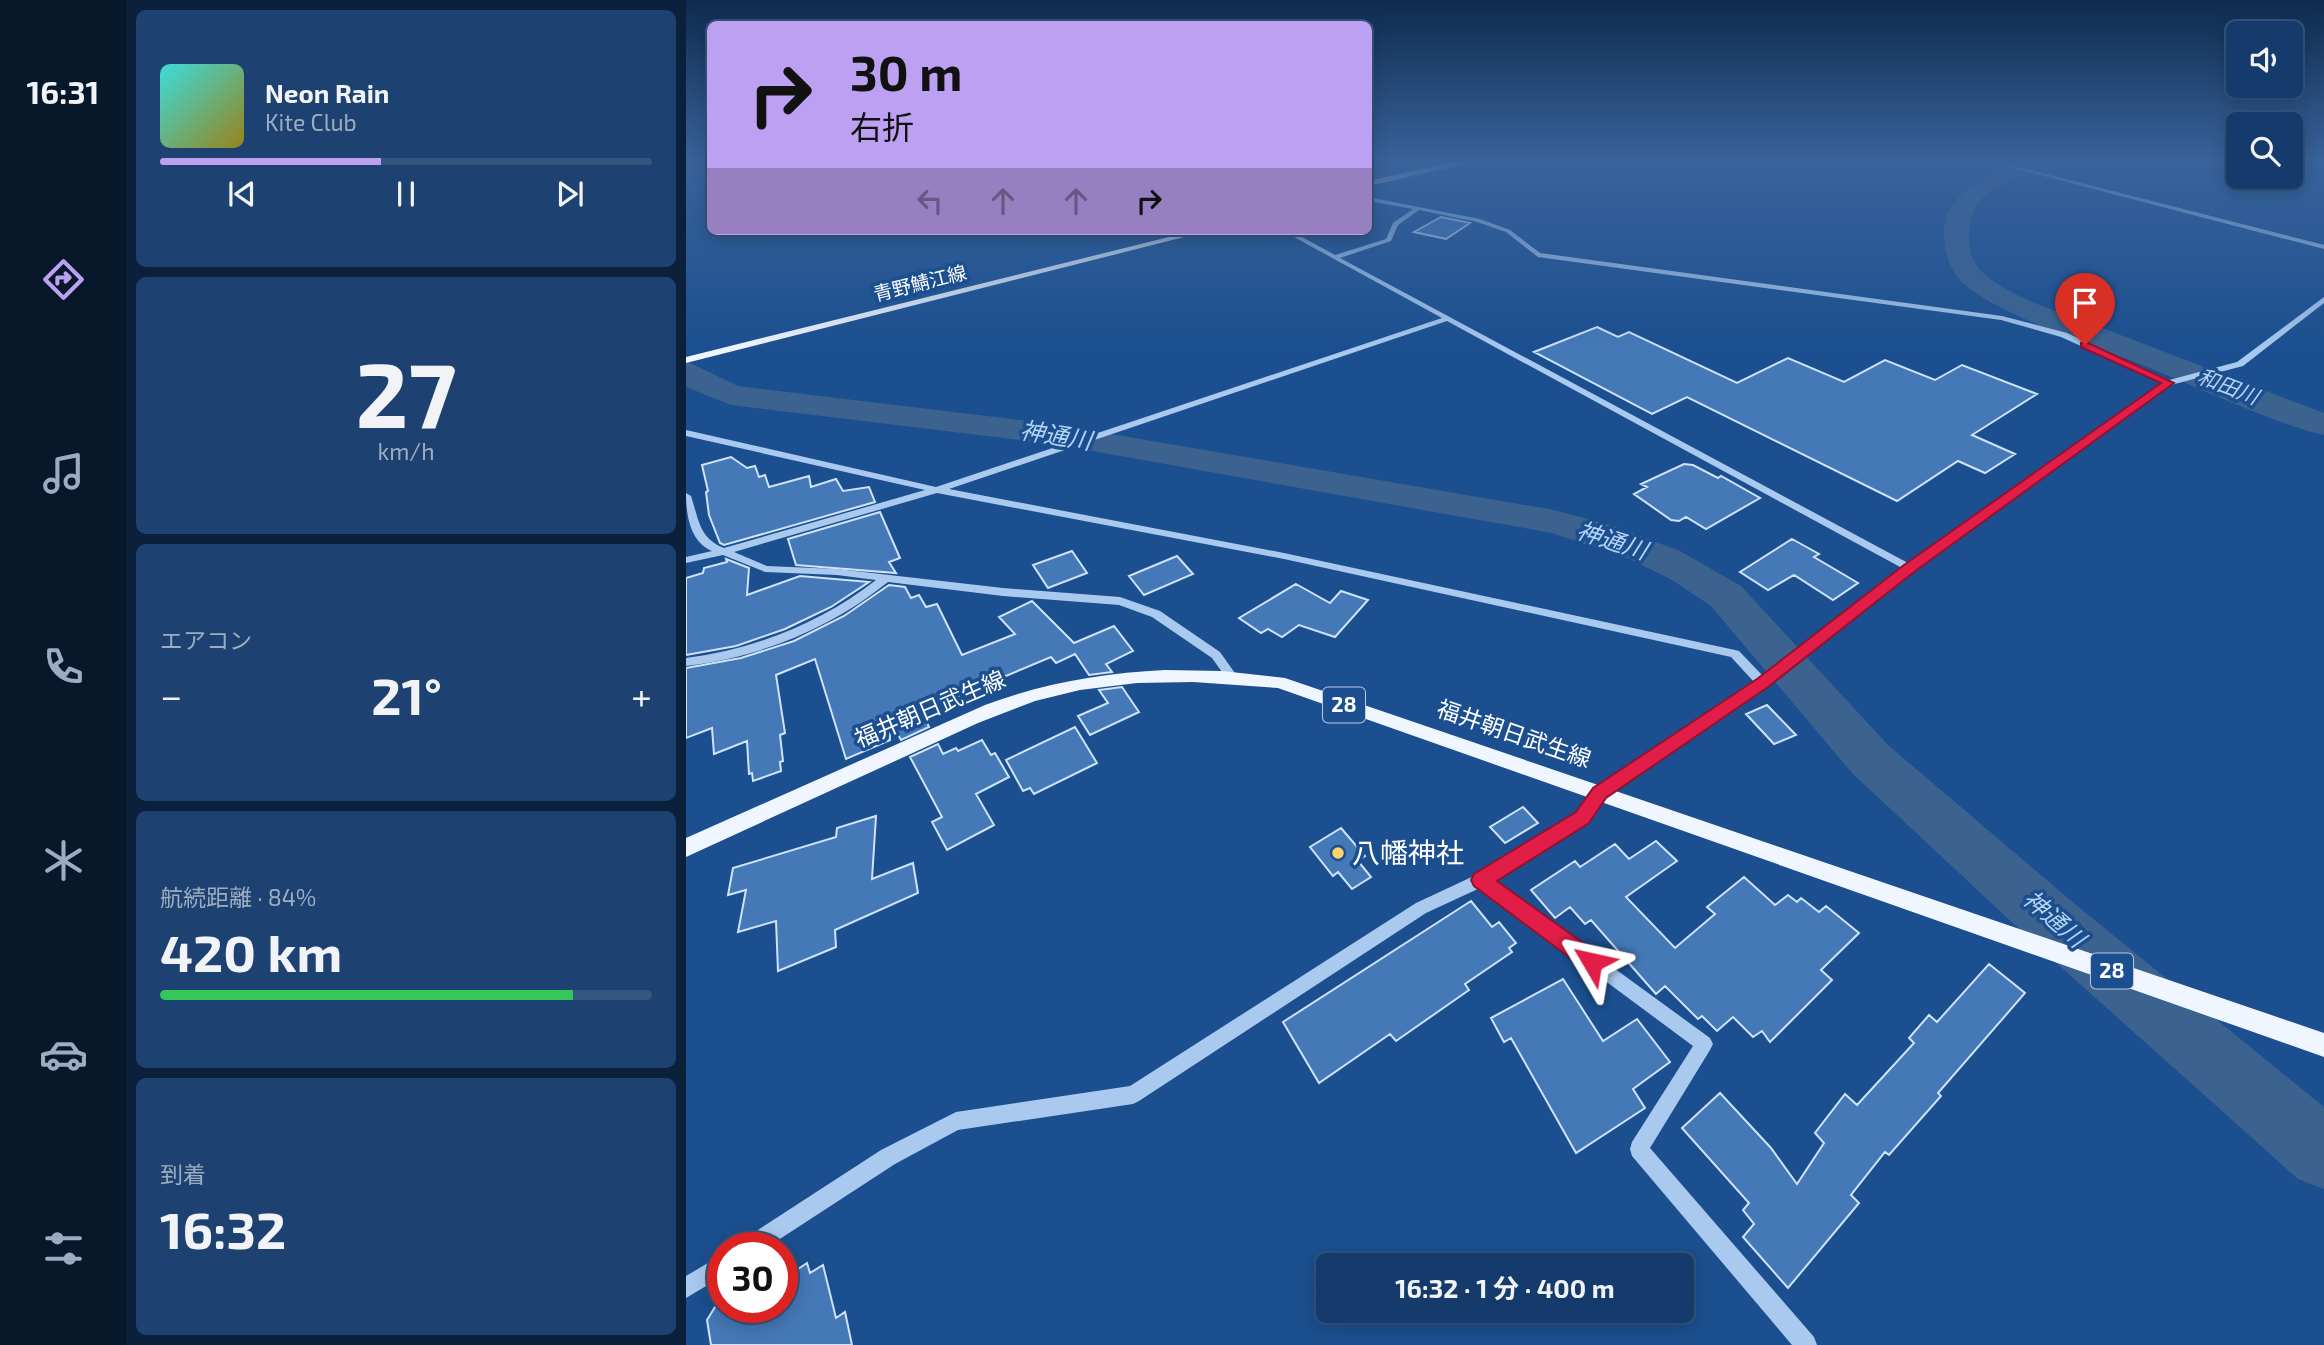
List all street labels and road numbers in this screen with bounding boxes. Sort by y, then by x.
street label: 青野鯖江線 [871,260,969,305]
street label: 福井朝日武生線 [850,664,1009,752]
road number: 28 [1323,688,1365,722]
street label: 福井朝日武生線 [1434,694,1595,772]
road number: 28 [2091,954,2133,988]

